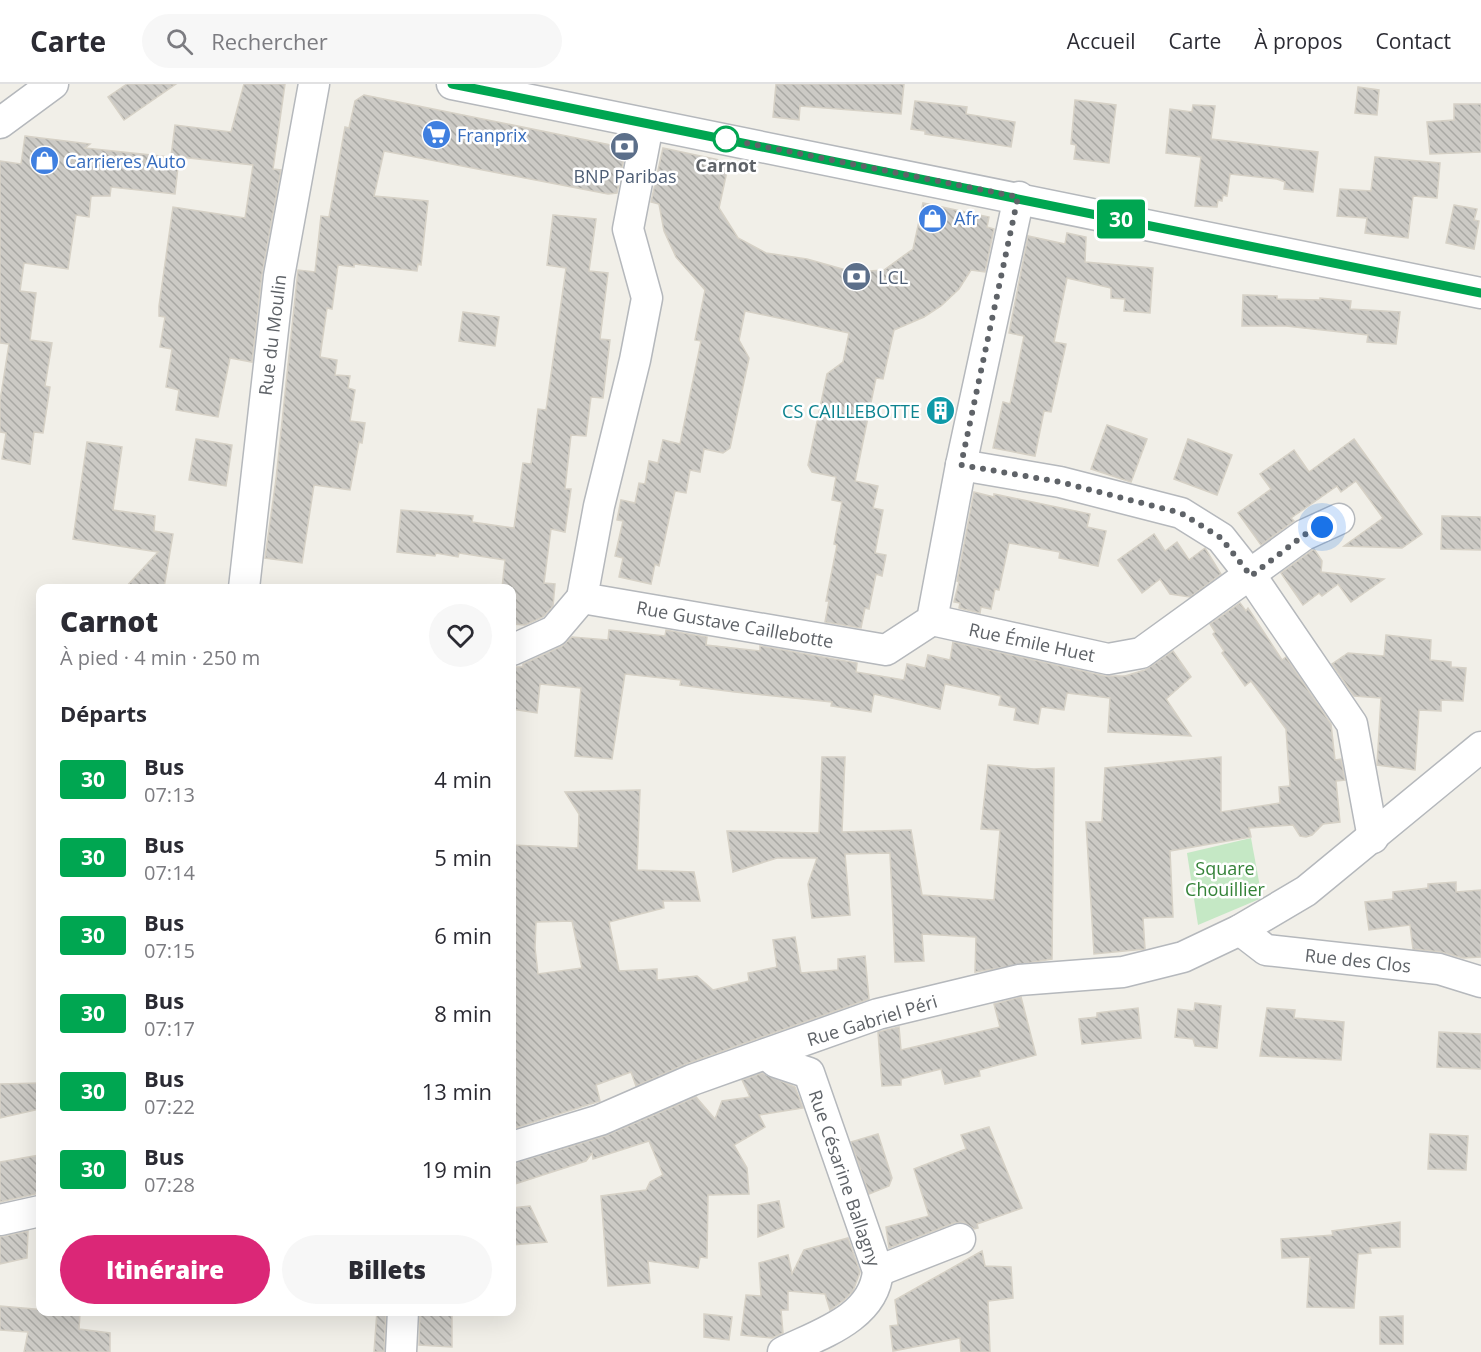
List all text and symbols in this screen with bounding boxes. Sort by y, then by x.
search box [142,14,562,68]
text: Carte [30,22,106,60]
icon: search [163,25,196,58]
text: Rechercher [211,26,328,56]
text: Accueil [1067,27,1135,55]
text: Carte [1168,27,1221,55]
text: À propos [1254,27,1343,55]
text: Contact [1376,27,1451,55]
supermarket icon: Franprix [420,119,452,151]
place label: Franprix [457,123,528,147]
marker: Carnot [713,126,739,152]
bank icon: BNP Paribas [609,131,641,163]
shop icon: Carrieres Auto [28,145,60,177]
place label: Carrieres Auto [65,149,186,173]
place label: Carnot [695,153,757,177]
place label: BNP Paribas [573,164,677,188]
line badge: 30 [1094,200,1148,238]
shop icon: Afr [917,202,949,234]
text: 30 [1109,205,1133,233]
place label: Afr [954,206,979,230]
bank icon: LCL [841,261,873,293]
place label: LCL [878,265,908,289]
street label: Rue du Moulin [253,273,291,397]
building icon: CS CAILLEBOTTE [925,395,957,427]
place label: CS CAILLEBOTTE [782,399,920,423]
your location [1307,512,1337,542]
street label: Rue Gustave Caillebotte [635,595,835,653]
text: Carnot [60,602,158,640]
button: heart [429,604,492,667]
street label: Rue Émile Huet [967,617,1097,667]
text: À pied · 4 min · 250 m [60,644,260,671]
text: Départs [60,698,147,728]
text: Bus [144,751,184,781]
text: 4 min [434,764,492,794]
text: 30 [81,765,105,793]
text: 07:13 [144,781,195,808]
text: Bus [144,829,184,859]
text: 5 min [434,842,492,872]
text: 30 [81,843,105,871]
park label: Square Chouillier [1185,856,1266,901]
text: 07:14 [144,859,195,886]
text: Bus [144,907,184,937]
text: 6 min [434,920,492,950]
text: 30 [81,921,105,949]
text: 07:15 [144,937,195,964]
street label: Rue des Clos [1304,942,1412,978]
text: Bus [144,985,184,1015]
street label: Rue Gabriel Péri [804,989,940,1051]
text: 8 min [434,998,492,1028]
text: 30 [81,999,105,1027]
text: 07:17 [144,1015,195,1042]
text: Bus [144,1063,184,1093]
text: 13 min [422,1076,492,1106]
text: 30 [81,1077,105,1105]
street label: Rue Césarine Ballagny [804,1087,887,1270]
text: 07:22 [144,1093,195,1120]
text: Bus [144,1141,184,1171]
text: 19 min [422,1154,492,1184]
text: 30 [81,1155,105,1183]
text: 07:28 [144,1171,195,1198]
button: Itinéraire [60,1235,270,1304]
button: Billets [282,1235,492,1304]

